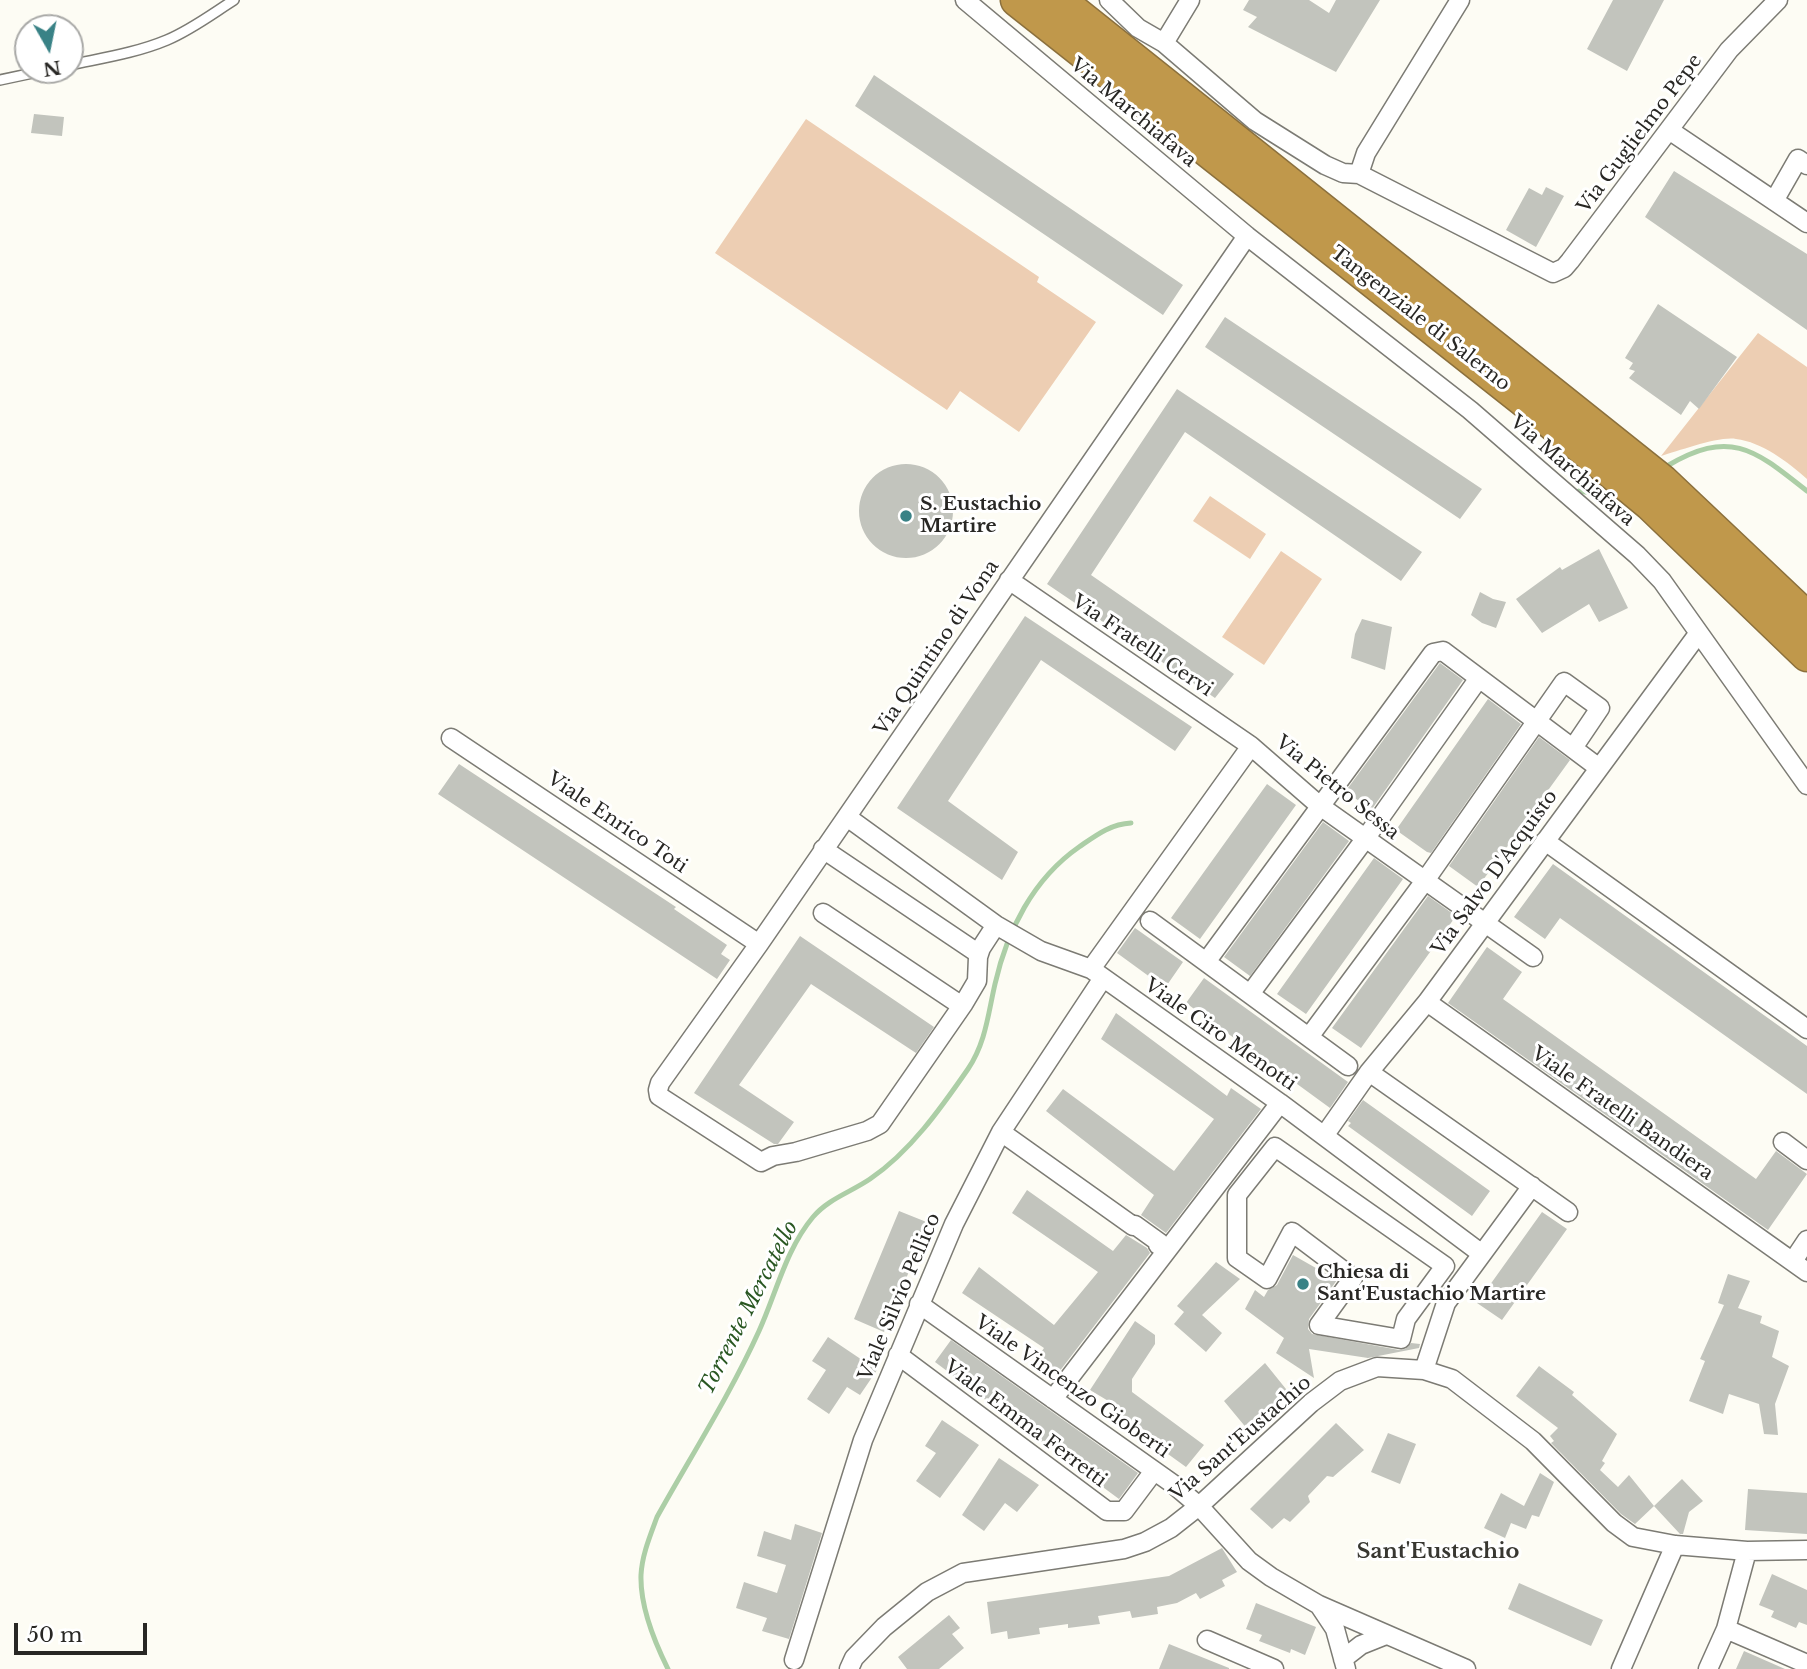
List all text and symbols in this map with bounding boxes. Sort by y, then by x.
north arrow [14,14,84,84]
street label: Via Guglielmo Pepe [1573,50,1707,218]
street label: Via Marchiafava [1065,54,1201,172]
text: N [41,56,63,81]
street label: Tangenziale di Salerno [1326,242,1514,396]
street label: Via Marchiafava [1505,411,1639,531]
place label: S. Eustachio Martire [920,494,1041,538]
marker: S. Eustachio Martire [898,508,914,524]
street label: Via Quintino di Vona [870,556,1004,740]
street label: Via Fratelli Cervi [1067,590,1217,702]
street label: Via Pietro Sessa [1271,731,1403,845]
street label: Viale Enrico Toti [543,768,691,878]
street label: Via Salvo D'Acquisto [1427,786,1563,960]
street label: Viale Ciro Menotti [1140,974,1300,1096]
street label: Viale Fratelli Bandiera [1527,1043,1717,1185]
street label: Viale Silvio Pellico [854,1210,946,1384]
water label: Torrente Mercatello [694,1217,804,1399]
place label: Chiesa di Sant'Eustachio Martire [1317,1262,1546,1306]
marker: Chiesa di Sant'Eustachio Martire [1295,1276,1311,1292]
street label: Viale Vincenzo Gioberti [970,1311,1174,1463]
street label: Viale Emma Ferretti [939,1356,1111,1492]
street label: Via Sant'Eustachio [1166,1372,1316,1506]
district label: Sant'Eustachio [1357,1539,1519,1565]
scale bar [18,1610,150,1654]
text: 50 m [27,1622,82,1648]

